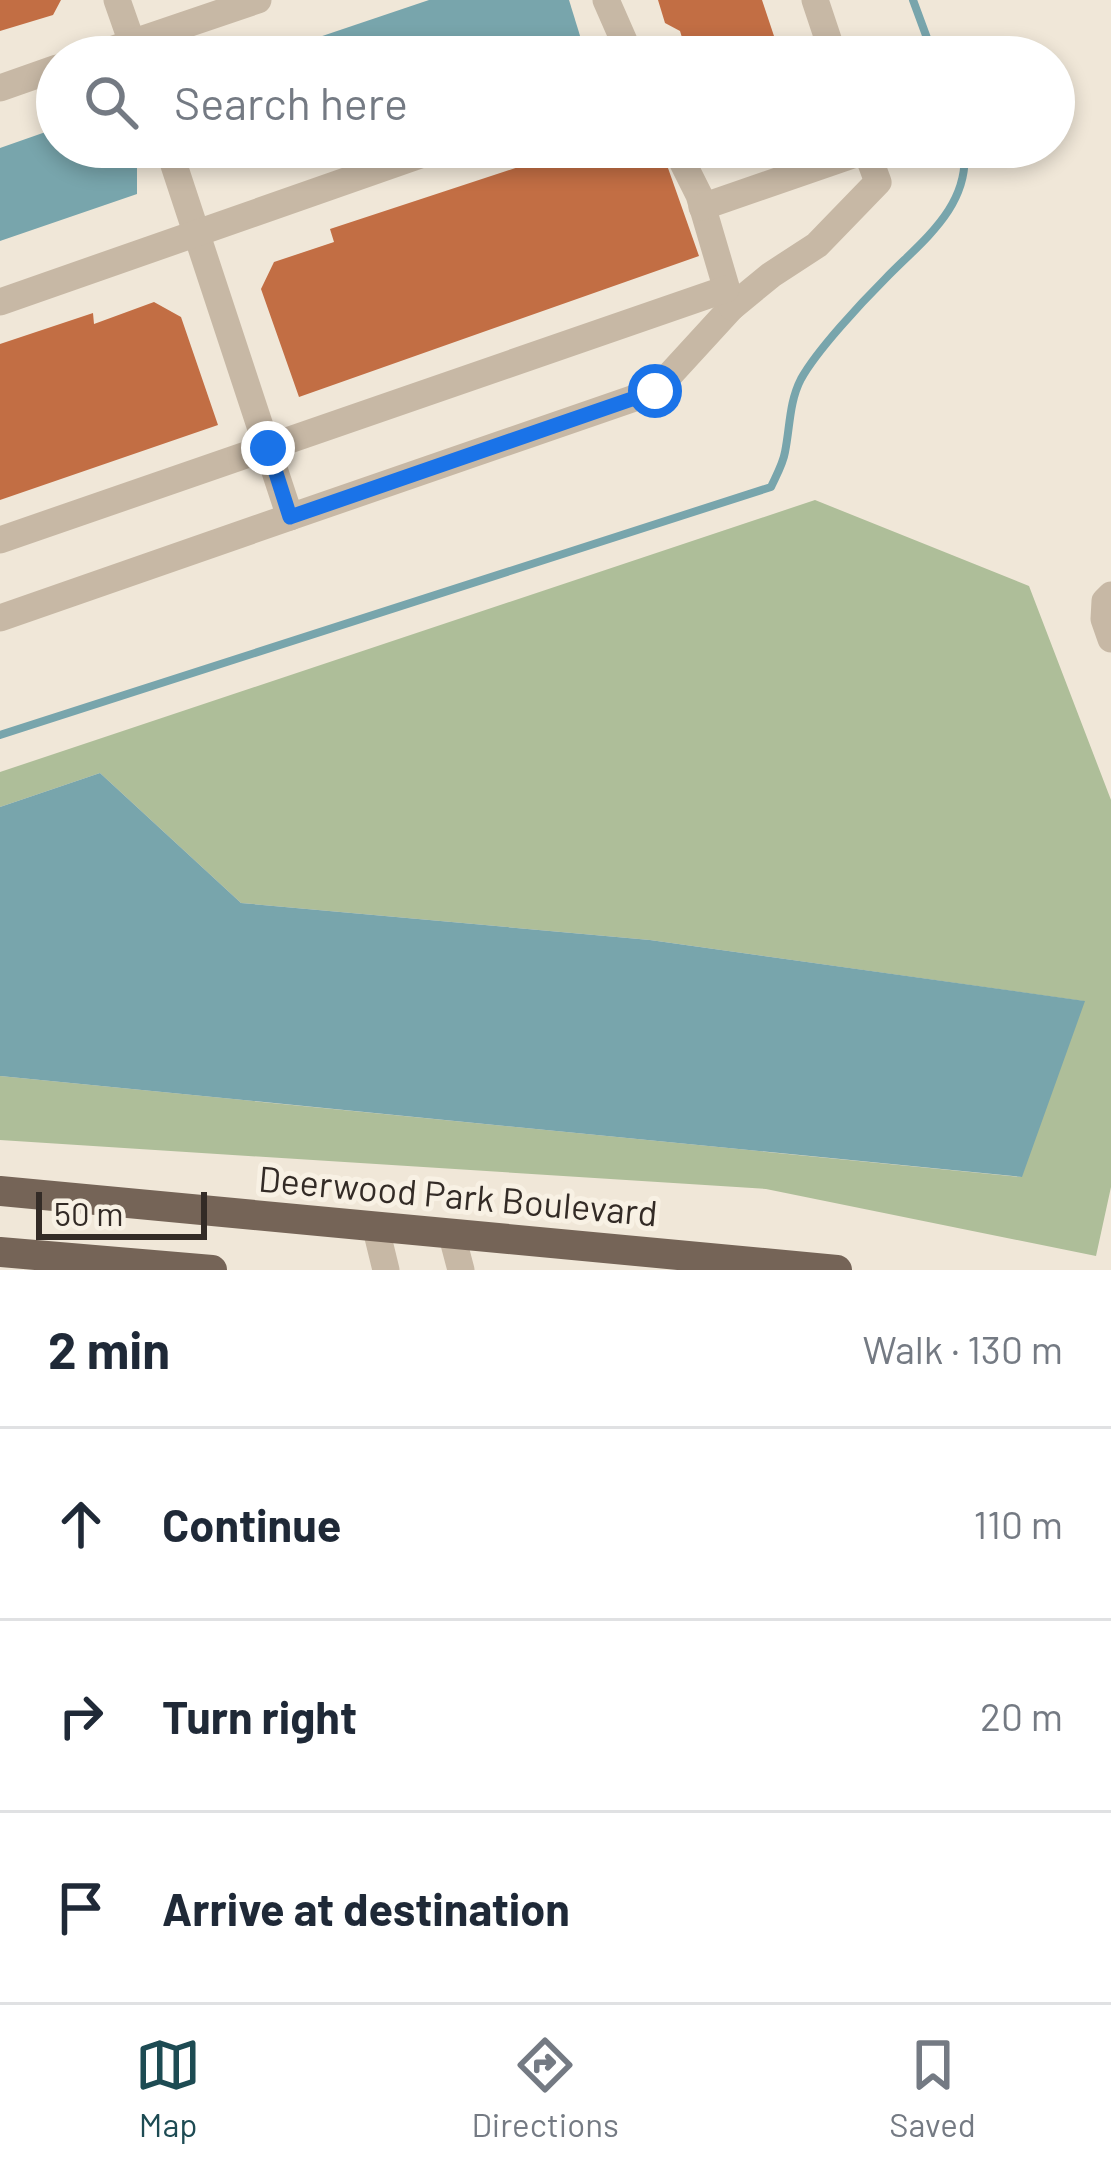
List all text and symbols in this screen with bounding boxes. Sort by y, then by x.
search box [36,36,1075,168]
icon: search [78,69,144,135]
text: Search here [174,75,408,129]
route start [628,364,682,418]
route end [241,421,295,475]
street label: Deerwood Park Boulevard [257,1156,659,1233]
scale bar [36,1186,207,1239]
text: 50 m [54,1193,124,1233]
text: 2 min [48,1318,170,1379]
text: Walk · 130 m [863,1325,1063,1372]
icon: ahead [48,1491,114,1557]
text: Continue [162,1497,341,1551]
text: 110 m [973,1500,1063,1547]
icon: right [48,1683,114,1749]
text: Turn right [162,1689,357,1743]
text: 20 m [980,1692,1063,1739]
icon: arrive [48,1875,114,1941]
text: Arrive at destination [162,1881,570,1935]
tab: Map [135,2032,201,2144]
tab: Directions [471,2032,619,2144]
tab: Saved [889,2032,976,2144]

